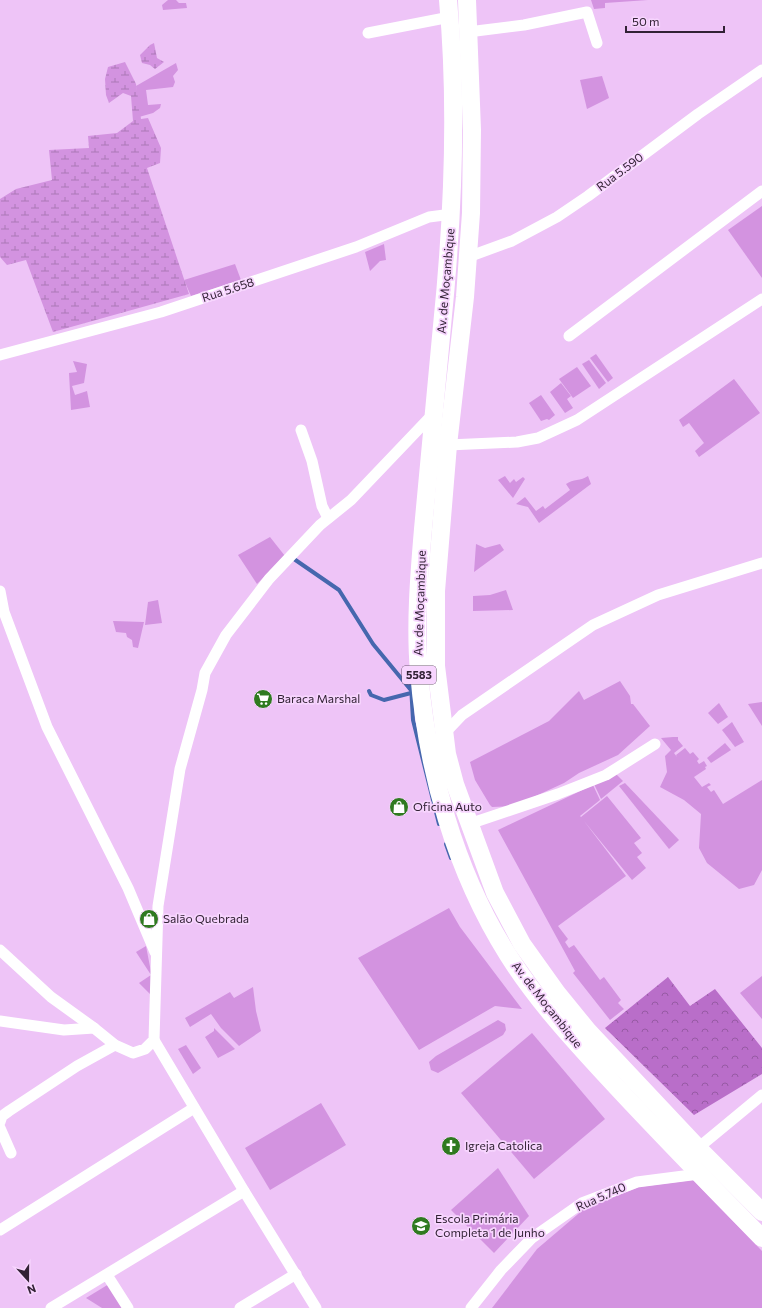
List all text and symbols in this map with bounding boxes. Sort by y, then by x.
scale bar [626,8,724,34]
text: 50 m [632,14,660,28]
street label: Rua 5.590 [593,149,646,193]
street label: Av. de Moçambique [433,228,457,334]
street label: Rua 5.658 [200,274,256,304]
street label: Av. de Moçambique [410,550,428,656]
road number: 5583 [402,666,436,684]
supermarket icon: Baraca Marshal [252,688,274,710]
place label: Baraca Marshal [277,691,360,705]
shop icon: Oficina Auto [388,796,410,818]
place label: Oficina Auto [413,799,482,813]
shop icon: Salão Quebrada [138,908,160,930]
place label: Salão Quebrada [163,911,249,925]
street label: Av. de Moçambique [510,958,586,1050]
church icon: Igreja Catolica [440,1135,462,1157]
place label: Igreja Catolica [465,1138,542,1152]
street label: Rua 5.740 [573,1179,628,1213]
place label: Escola Primária Completa 1 de Junho [435,1211,545,1240]
school or university icon: Escola Primária Completa 1 de Junho [410,1215,432,1237]
north arrow [8,1260,48,1300]
text: N [26,1282,38,1297]

